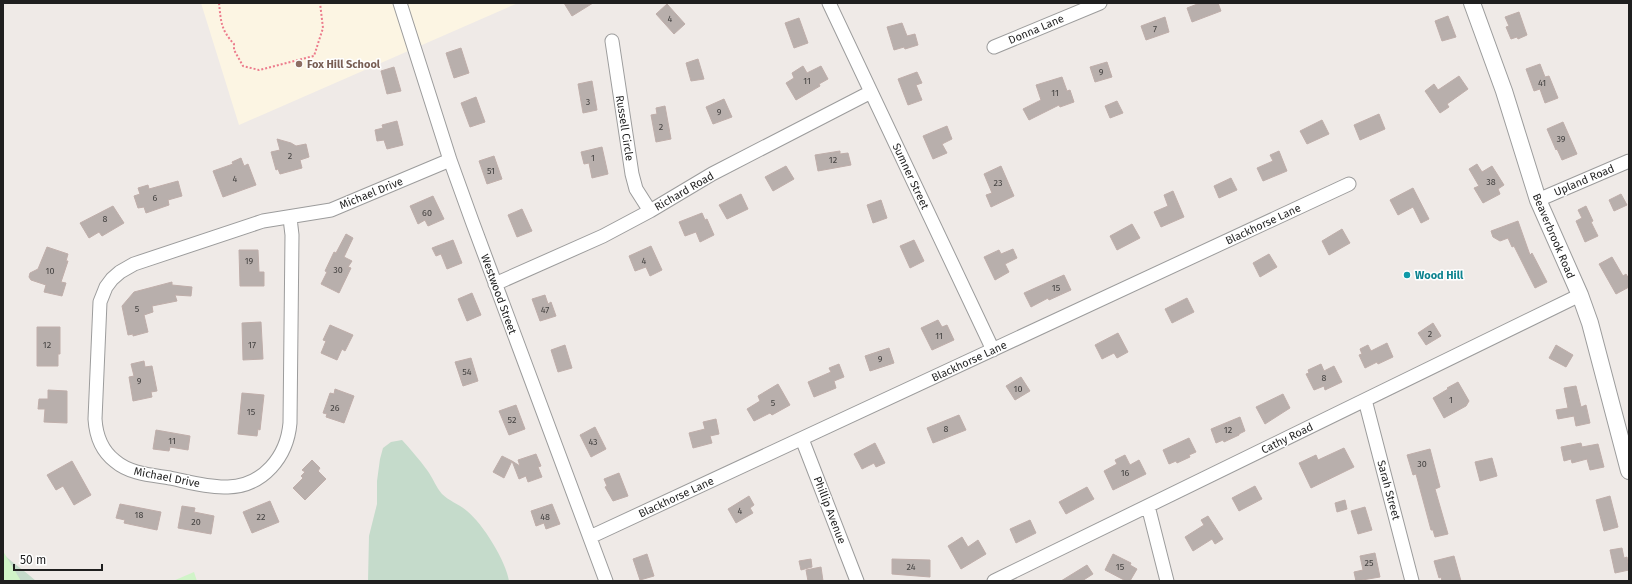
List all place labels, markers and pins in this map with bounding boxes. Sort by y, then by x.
place label: Fox Hill School [307,58,381,71]
marker: Fox Hill School [294,59,304,69]
place label: Wood Hill [1415,269,1464,282]
marker: Wood Hill [1402,270,1412,280]

